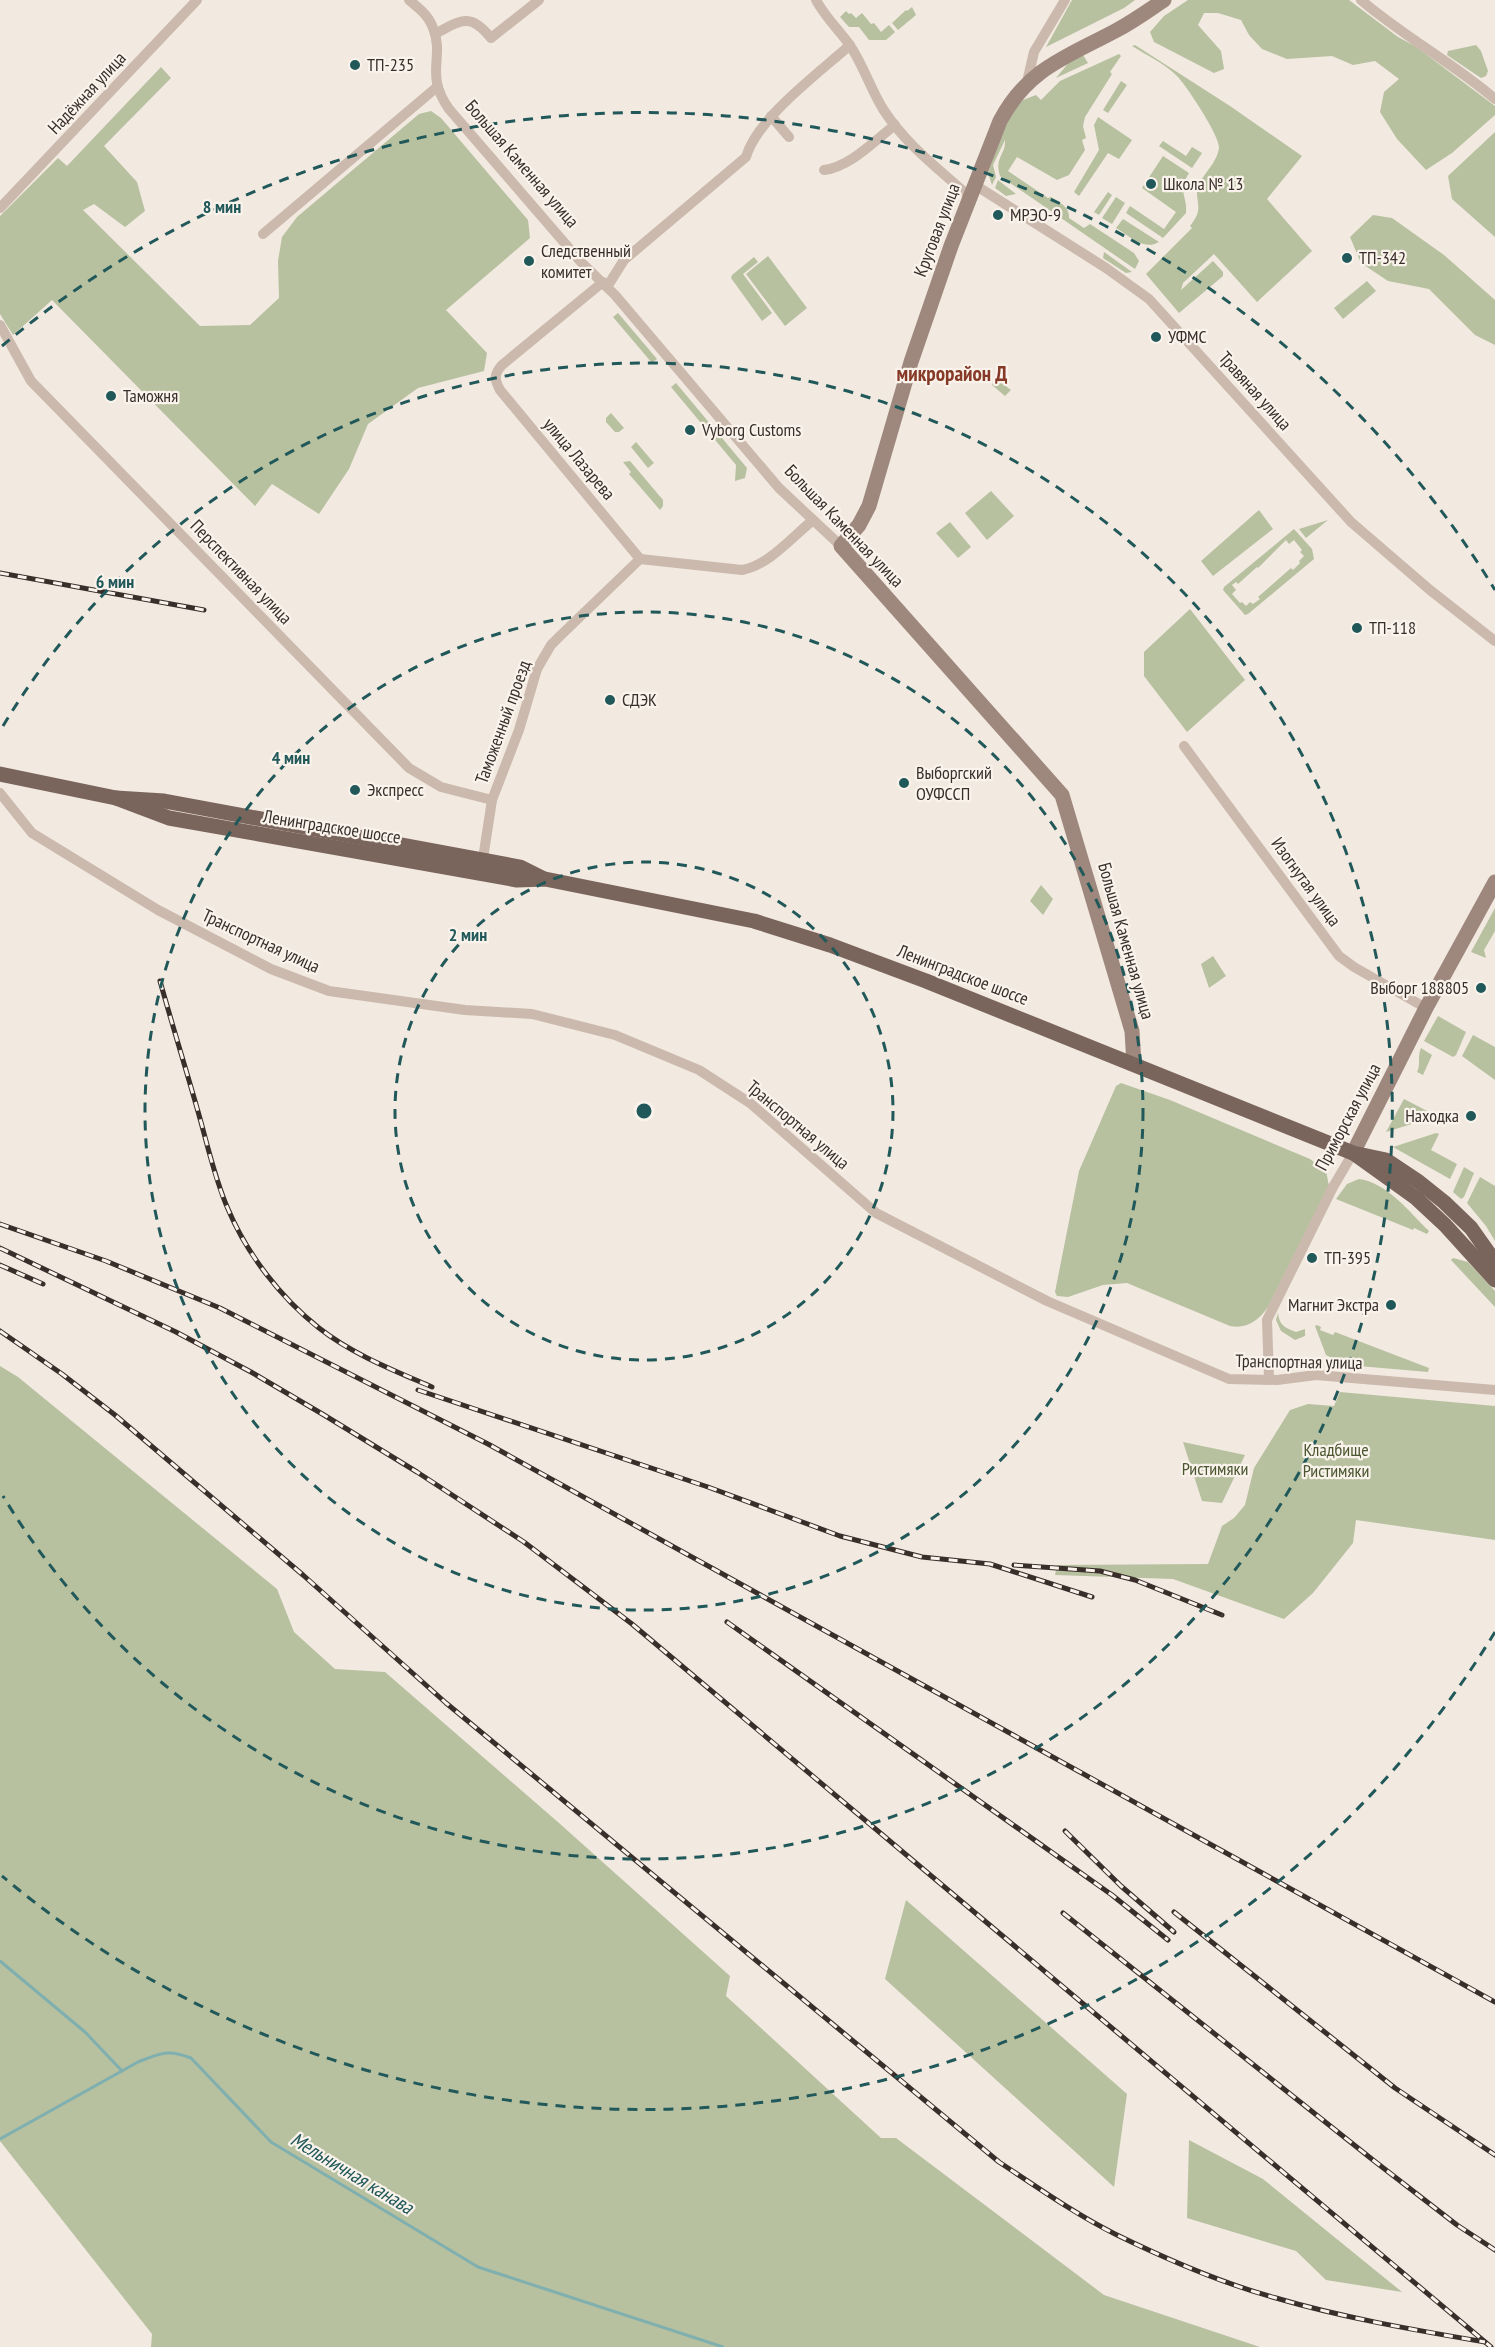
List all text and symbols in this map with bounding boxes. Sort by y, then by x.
street label: Надёжная улица [43,47,131,139]
place label: ТП-235 [367,53,414,76]
marker: ТП-235 [348,58,362,72]
street label: Большая Каменная улица [461,95,584,232]
place label: Школа № 13 [1163,172,1243,195]
marker: Школа № 13 [1144,177,1158,191]
street label: Круговая улица [908,180,965,280]
text: 8 мин [203,195,241,218]
place label: МРЭО-9 [1010,203,1061,226]
marker: МРЭО-9 [991,208,1005,222]
place label: Следственный комитет [541,239,631,283]
place label: ТП-342 [1359,246,1406,269]
marker: ТП-342 [1340,251,1354,265]
marker: Следственный комитет [522,254,536,268]
place label: УФМС [1168,325,1207,348]
marker: УФМС [1149,330,1163,344]
street label: Травяная улица [1214,346,1297,435]
district label: микрорайон Д [897,360,1007,387]
place label: Таможня [123,384,178,407]
marker: Таможня [104,389,118,403]
street label: улица Лазарева [538,413,620,504]
place label: Vyborg Customs [701,418,801,441]
marker: Vyborg Customs [683,423,697,437]
street label: Большая Каменная улица [780,459,909,592]
street label: Перспективная улица [186,514,297,629]
text: 6 мин [96,570,134,593]
place label: ТП-118 [1369,616,1416,639]
marker: ТП-118 [1350,621,1364,635]
street label: Таможенный проезд [470,657,536,787]
place label: СДЭК [622,688,657,711]
marker: СДЭК [603,693,617,707]
text: 4 мин [272,746,310,769]
place label: Выборгский ОУФССП [916,761,992,805]
marker: Выборгский ОУФССП [897,776,911,790]
place label: Экспресс [367,778,425,801]
marker: Экспресс [348,783,362,797]
street label: Ленинградское шоссе [261,804,402,849]
street label: Изогнутая улица [1266,833,1346,931]
street label: Большая Каменная улица [1093,860,1160,1022]
street label: Транспортная улица [199,903,324,978]
text: 2 мин [449,923,487,946]
street label: Ленинградское шоссе [893,939,1032,1010]
place label: Выборг 188805 [1370,976,1469,999]
marker: Выборг 188805 [1474,981,1488,995]
street label: Приморская улица [1310,1059,1386,1174]
street label: Транспортная улица [742,1075,854,1174]
centre of rings [634,1101,654,1121]
place label: Находка [1405,1104,1459,1127]
marker: Находка [1464,1109,1478,1123]
place label: ТП-395 [1324,1246,1371,1269]
marker: ТП-395 [1305,1251,1319,1265]
place label: Магнит Экстра [1288,1293,1379,1316]
marker: Магнит Экстра [1384,1298,1398,1312]
street label: Транспортная улица [1235,1349,1363,1374]
park label: Кладбище Ристимяки [1303,1438,1369,1482]
park label: Ристимяки [1182,1457,1248,1480]
water label: Мельничная канава [286,2126,419,2220]

